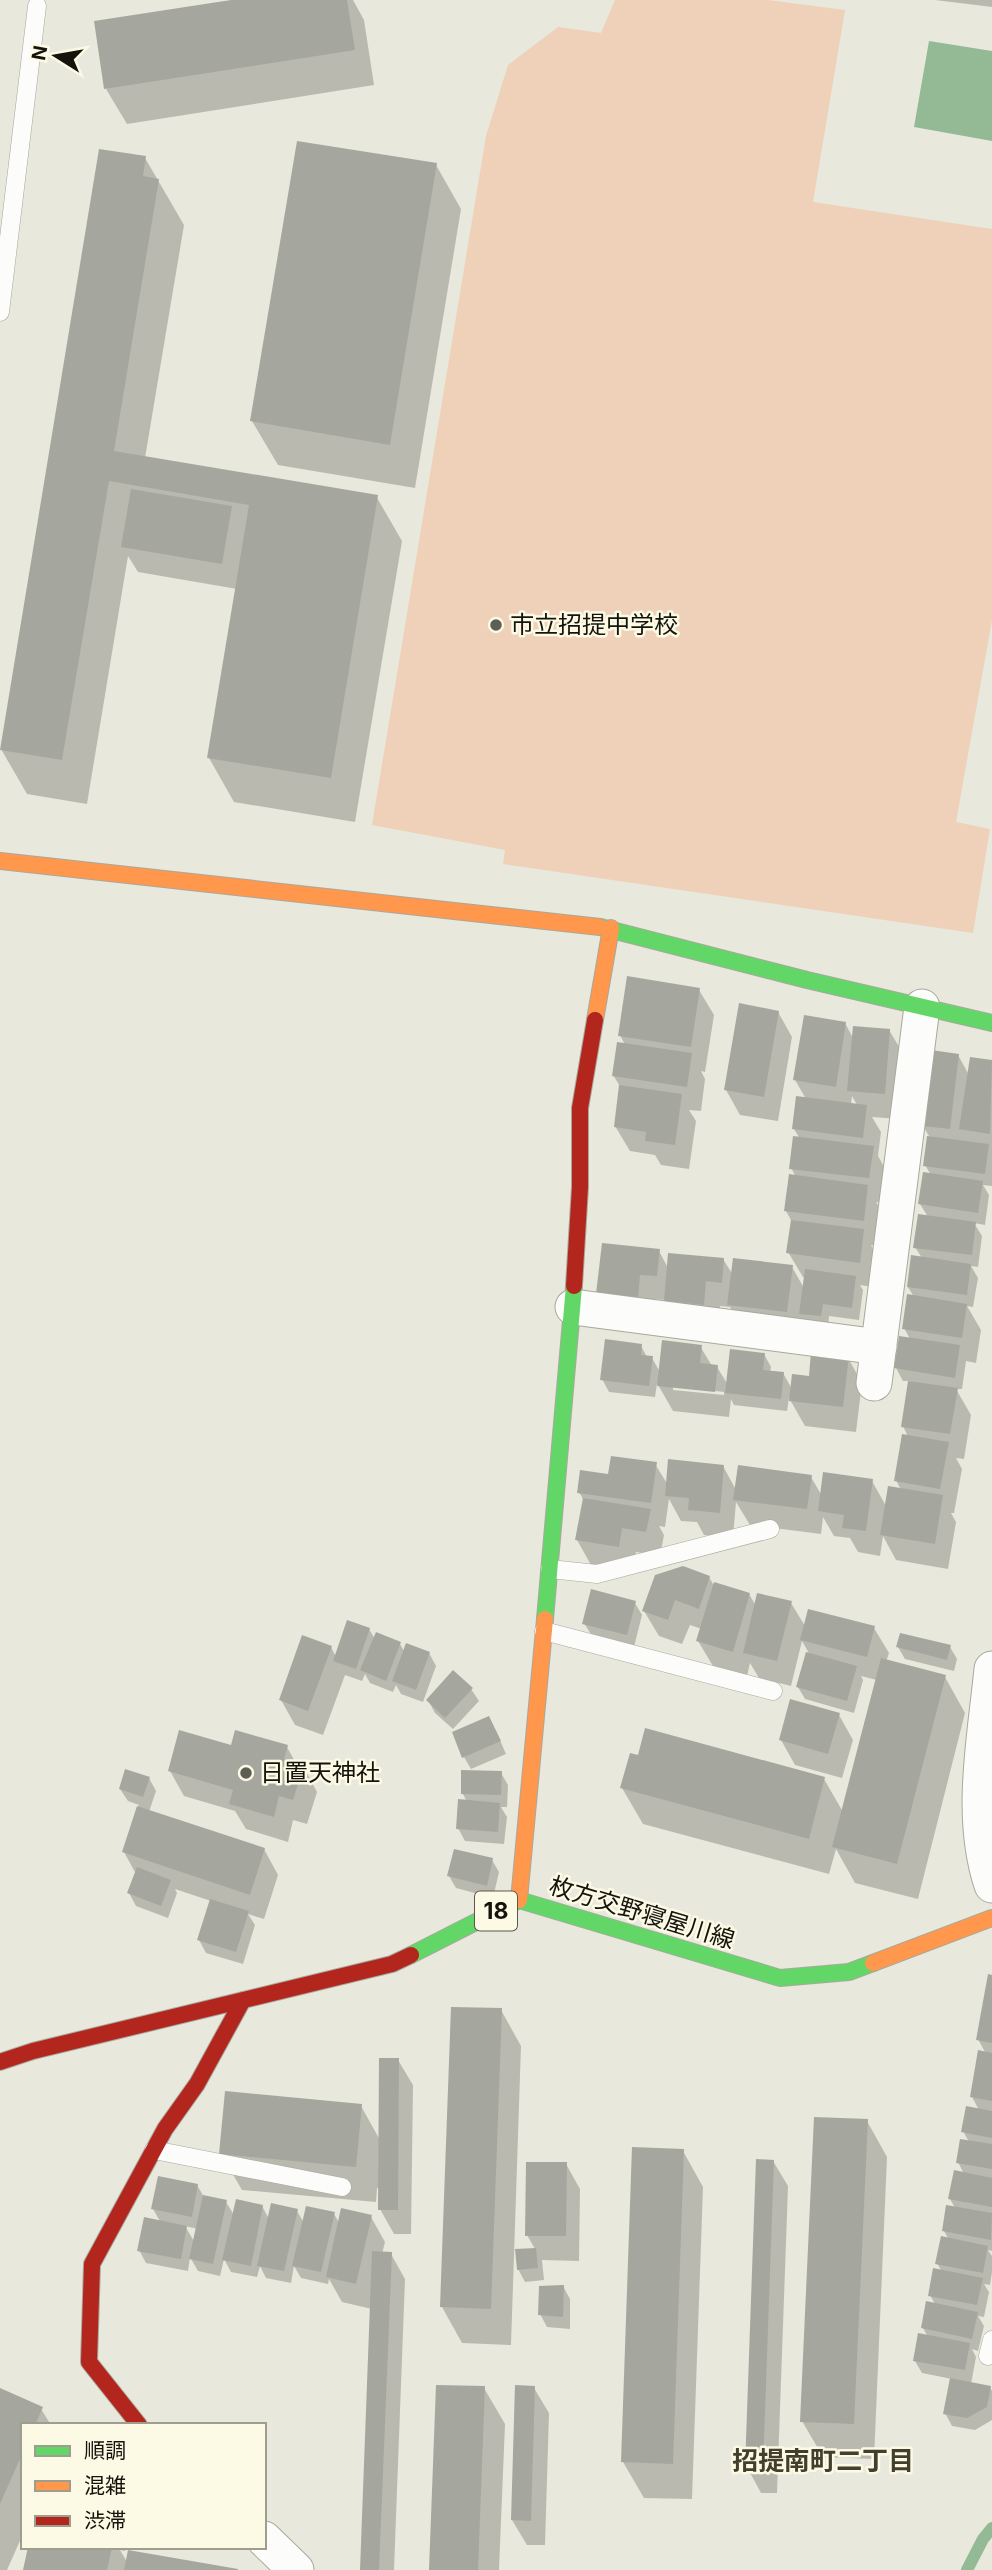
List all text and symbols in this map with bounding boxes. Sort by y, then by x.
north arrow [21,21,91,91]
text: N [27,44,52,62]
place label: 市立招提中学校 [510,610,678,639]
marker: 市立招提中学校 [488,617,504,633]
place label: 日置天神社 [260,1758,380,1787]
marker: 日置天神社 [238,1765,254,1781]
street label: 枚方交野寝屋川線 [546,1871,738,1954]
road number: 18 [475,1892,517,1930]
legend [21,2423,266,2549]
text: 順調 [84,2438,126,2463]
district label: 招提南町二丁目 [732,2445,914,2476]
text: 混雑 [84,2473,126,2498]
text: 渋滞 [84,2508,126,2533]

